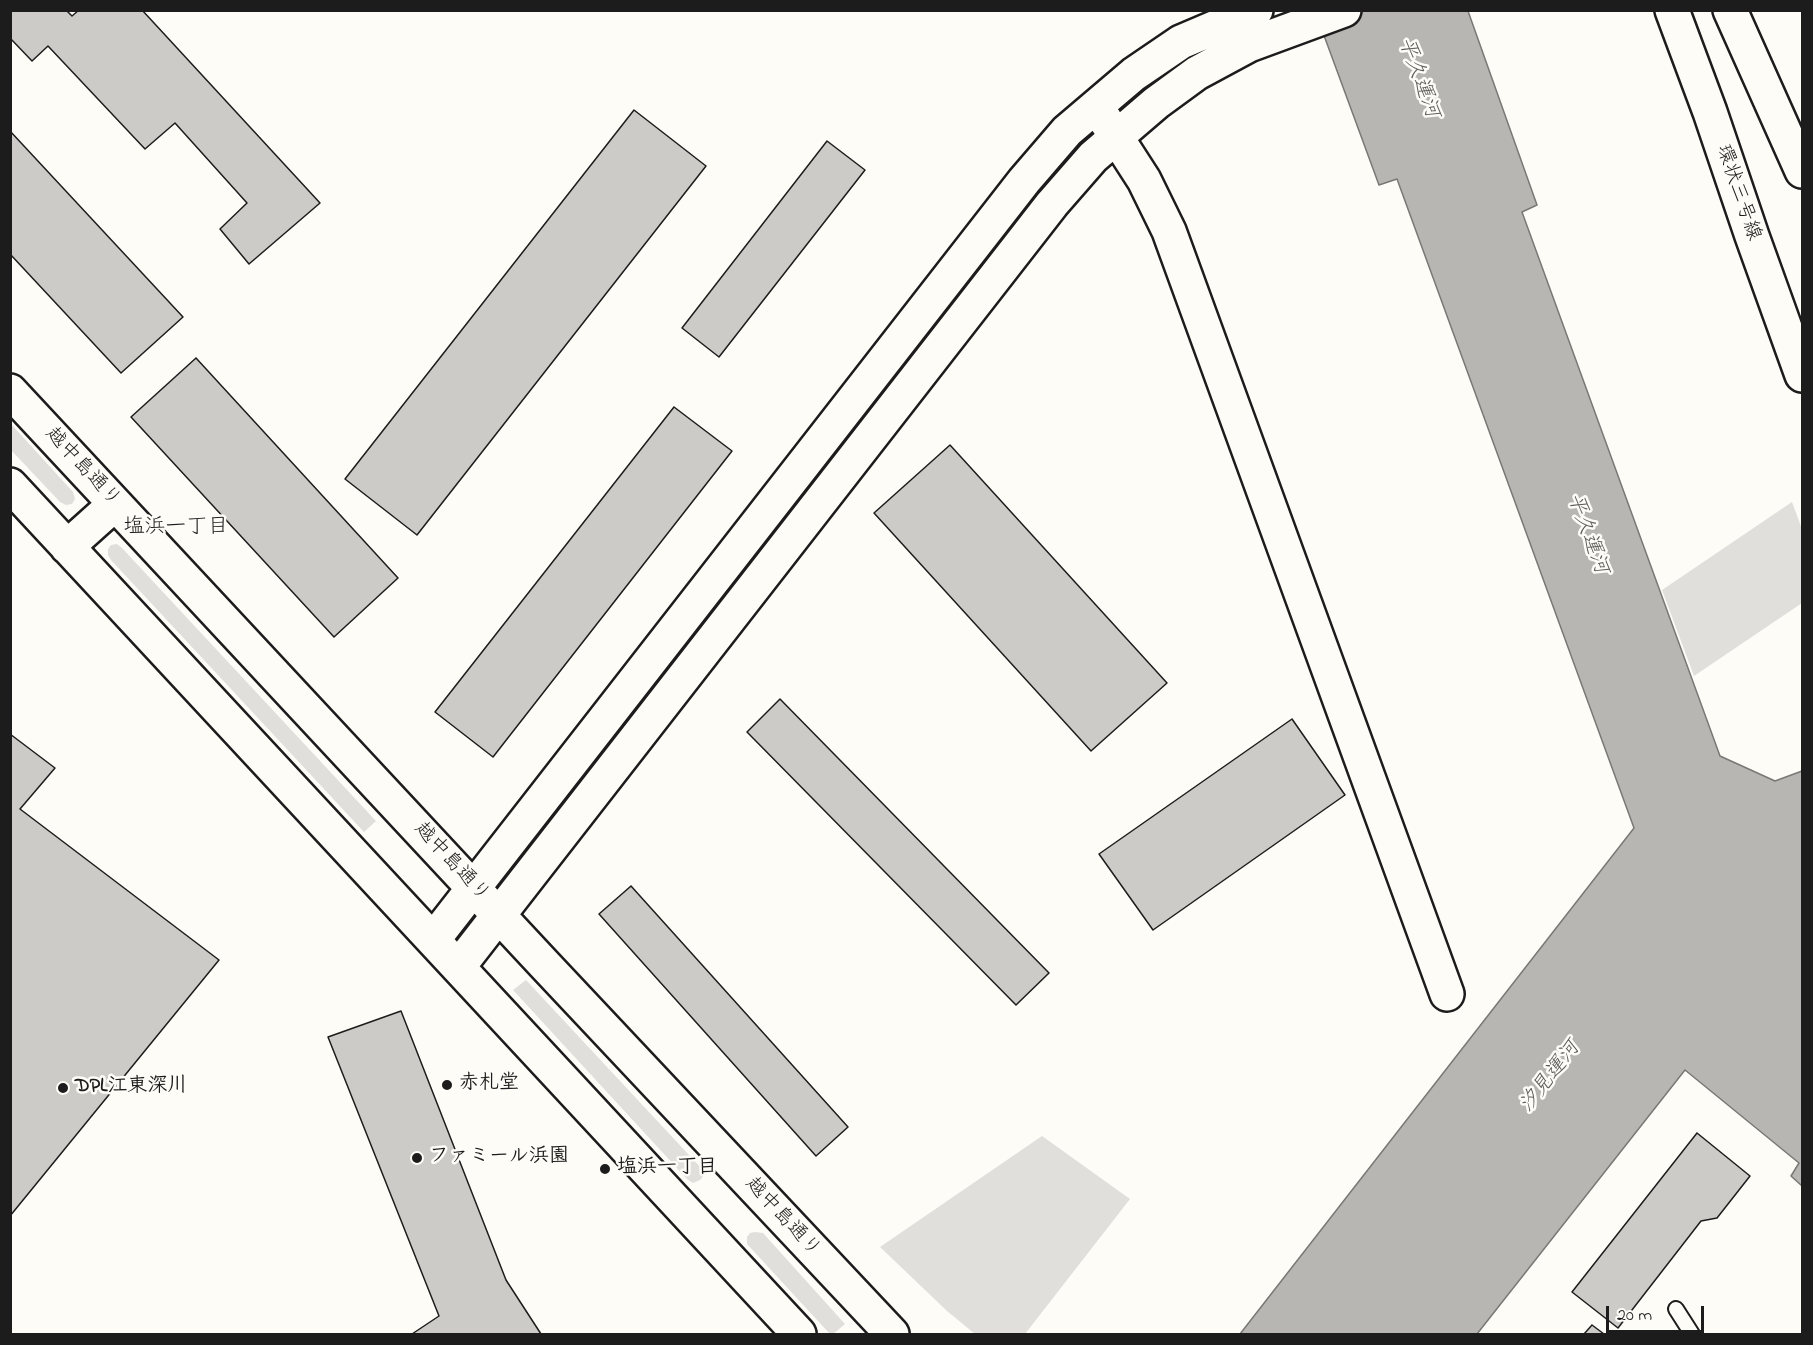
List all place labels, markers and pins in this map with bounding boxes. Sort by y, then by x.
place label: 赤札堂 [459,1073,519,1097]
place label: DPL江東深川 [75,1076,187,1100]
marker: 赤札堂 [440,1078,454,1092]
marker: DPL江東深川 [56,1081,70,1095]
place label: ファミール浜園 [429,1146,569,1170]
marker: ファミール浜園 [410,1151,424,1165]
place label: 塩浜一丁目 [617,1157,717,1181]
marker: 塩浜一丁目 [598,1162,612,1176]

